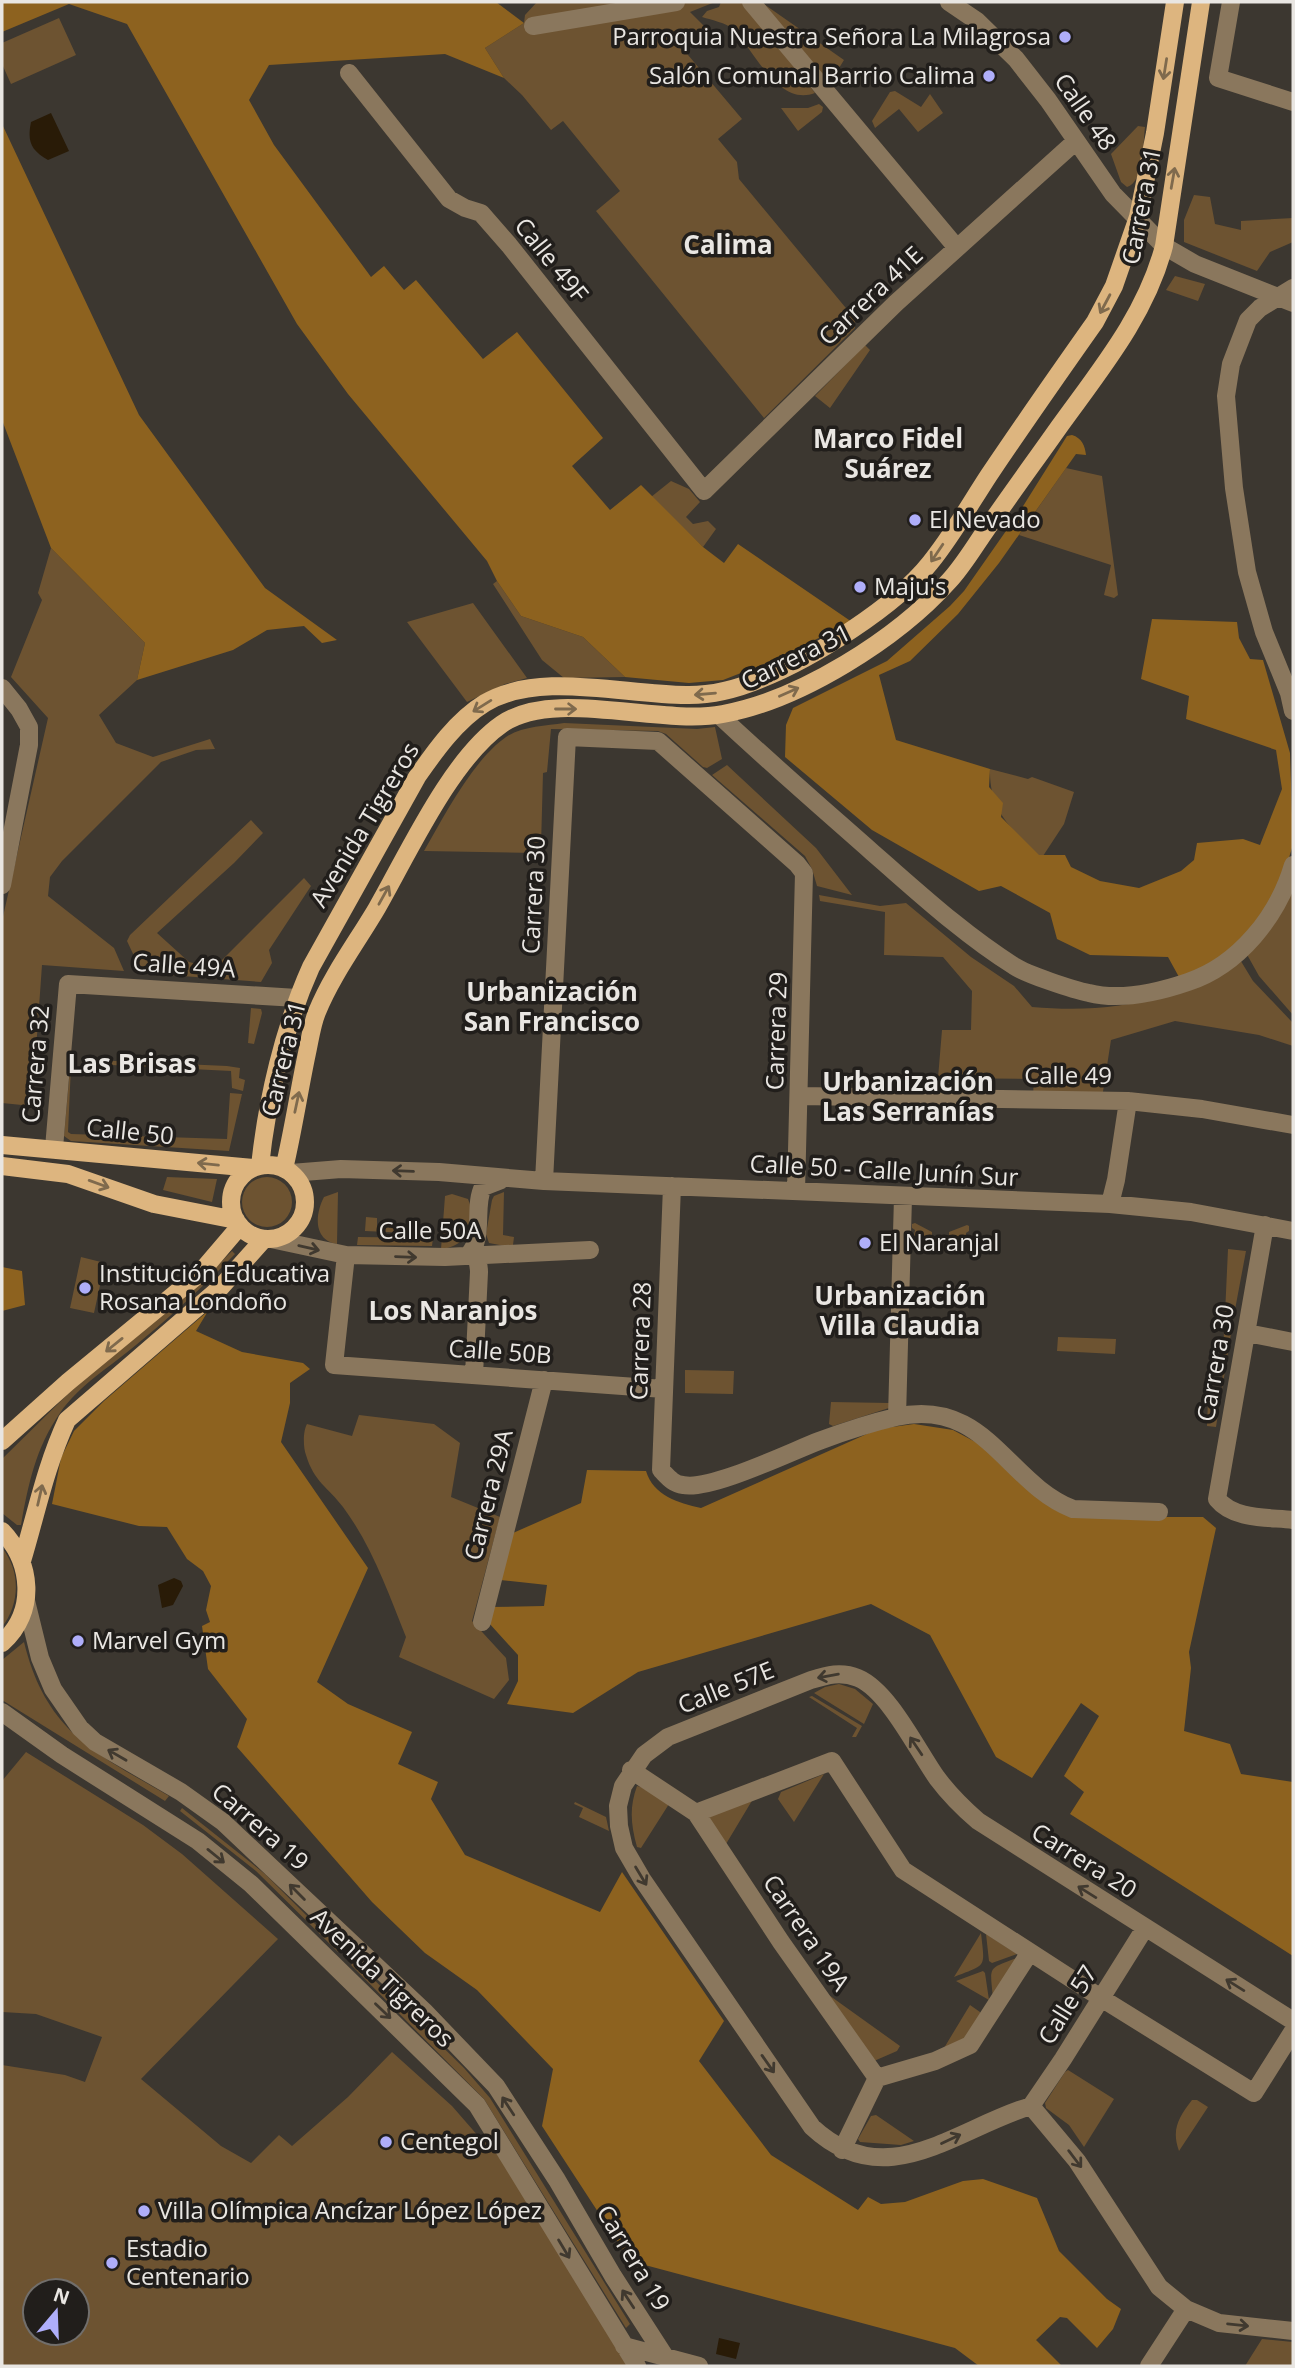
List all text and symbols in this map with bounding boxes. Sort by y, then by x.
place label: Parroquia Nuestra Señora La Milagrosa [612,19,1051,52]
marker: Parroquia Nuestra Señora La Milagrosa [1057,29,1073,45]
one-way arrow [1159,57,1172,80]
place label: Salón Comunal Barrio Calima [649,58,975,91]
street label: Calle 48 [1048,66,1125,157]
marker: Salón Comunal Barrio Calima [981,68,997,84]
street label: Carrera 31 [1113,144,1168,267]
one-way arrow [1167,167,1180,190]
street label: Calle 49F [508,210,596,308]
district label: Calima [683,226,773,262]
street label: Carrera 41E [811,238,929,352]
one-way arrow [1097,293,1111,313]
district label: Marco Fidel Suárez [813,420,963,486]
place label: El Nevado [929,502,1041,535]
marker: El Nevado [907,512,923,528]
one-way arrow [929,543,944,562]
place label: Maju's [874,569,946,602]
marker: Maju's [852,579,868,595]
street label: Carrera 31 [735,615,856,696]
one-way arrow [778,685,799,698]
one-way arrow [694,688,717,701]
one-way arrow [472,700,492,714]
one-way arrow [554,702,577,716]
street label: Avenida Tigreros [301,736,426,913]
street label: Carrera 30 [513,835,552,955]
one-way arrow [378,885,391,906]
street label: Calle 49A [132,944,237,985]
street label: Carrera 29 [757,971,794,1091]
district label: Urbanización San Francisco [464,973,640,1039]
street label: Carrera 31 [252,997,313,1120]
street label: Carrera 32 [13,1003,56,1124]
district label: Las Brisas [68,1045,196,1081]
street label: Calle 49 [1024,1058,1112,1091]
district label: Urbanización Las Serranías [822,1063,994,1129]
one-way arrow [290,1091,304,1114]
street label: Calle 50 [85,1110,176,1152]
street label: Calle 50 - Calle Junín Sur [749,1146,1019,1193]
one-way arrow [197,1157,220,1170]
one-way arrow [392,1164,415,1177]
one-way arrow [87,1179,109,1191]
street label: Calle 50A [379,1213,482,1246]
place label: El Naranjal [879,1225,999,1258]
marker: El Naranjal [857,1235,873,1251]
one-way arrow [297,1242,319,1255]
one-way arrow [394,1251,417,1264]
place label: Institución Educativa Rosana Londoño [99,1256,330,1317]
district label: Urbanización Villa Claudia [814,1277,986,1343]
marker: Institución Educativa Rosana Londoño [77,1280,93,1296]
street label: Carrera 28 [621,1281,658,1401]
district label: Los Naranjos [369,1292,537,1328]
street label: Carrera 30 [1188,1302,1241,1424]
street label: Calle 50B [447,1330,553,1371]
one-way arrow [105,1338,123,1353]
street label: Carrera 29A [455,1425,520,1563]
one-way arrow [33,1484,47,1507]
place label: Marvel Gym [92,1623,226,1656]
marker: Marvel Gym [70,1633,86,1649]
street label: Calle 57E [672,1652,778,1721]
one-way arrow [817,1670,840,1683]
one-way arrow [909,1737,923,1756]
one-way arrow [107,1748,127,1762]
street label: Carrera 19 [205,1775,316,1877]
street label: Carrera 20 [1026,1814,1144,1905]
one-way arrow [207,1848,225,1864]
one-way arrow [634,1865,648,1885]
street label: Carrera 19A [756,1868,859,1997]
one-way arrow [289,1883,306,1900]
one-way arrow [1078,1884,1097,1899]
street label: Avenida Tigreros [304,1900,462,2054]
street label: Calle 57 [1029,1958,1104,2050]
one-way arrow [1226,1977,1246,1991]
one-way arrow [374,2003,391,2020]
one-way arrow [761,2054,775,2073]
one-way arrow [501,2096,515,2116]
place label: Centegol [400,2124,499,2157]
one-way arrow [940,2132,961,2145]
marker: Centegol [378,2134,394,2150]
one-way arrow [1067,2149,1082,2167]
place label: Villa Olímpica Ancízar López López [158,2193,542,2226]
street label: Carrera 19 [590,2198,679,2316]
marker: Villa Olímpica Ancízar López López [136,2203,152,2219]
place label: Estadio Centenario [126,2231,250,2292]
one-way arrow [557,2238,571,2258]
marker: Estadio Centenario [104,2255,120,2271]
north arrow [21,2277,91,2347]
text: N [50,2281,73,2311]
one-way arrow [620,2290,635,2309]
one-way arrow [1226,2318,1249,2331]

